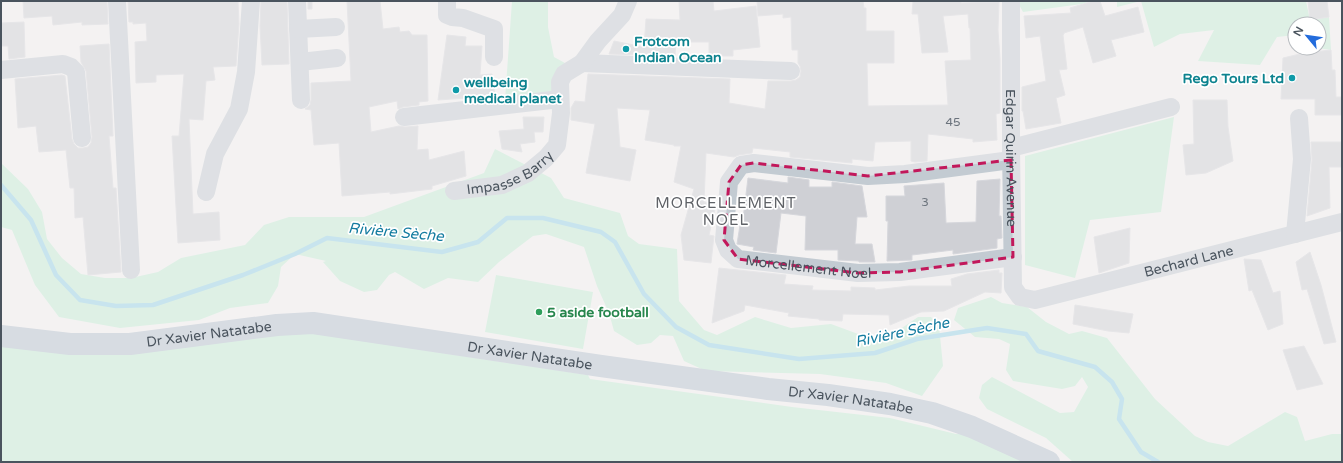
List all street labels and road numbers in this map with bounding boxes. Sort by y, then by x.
street label: Edgar Quirin Avenue [1003,89,1021,227]
street label: Impasse Barry [466,147,557,198]
street label: Bechard Lane [1142,241,1235,280]
street label: Morcellement Noel [745,251,871,282]
street label: Dr Xavier Natatabe [145,317,273,350]
street label: Dr Xavier Natatabe [466,338,594,373]
street label: Dr Xavier Natatabe [787,383,915,417]

